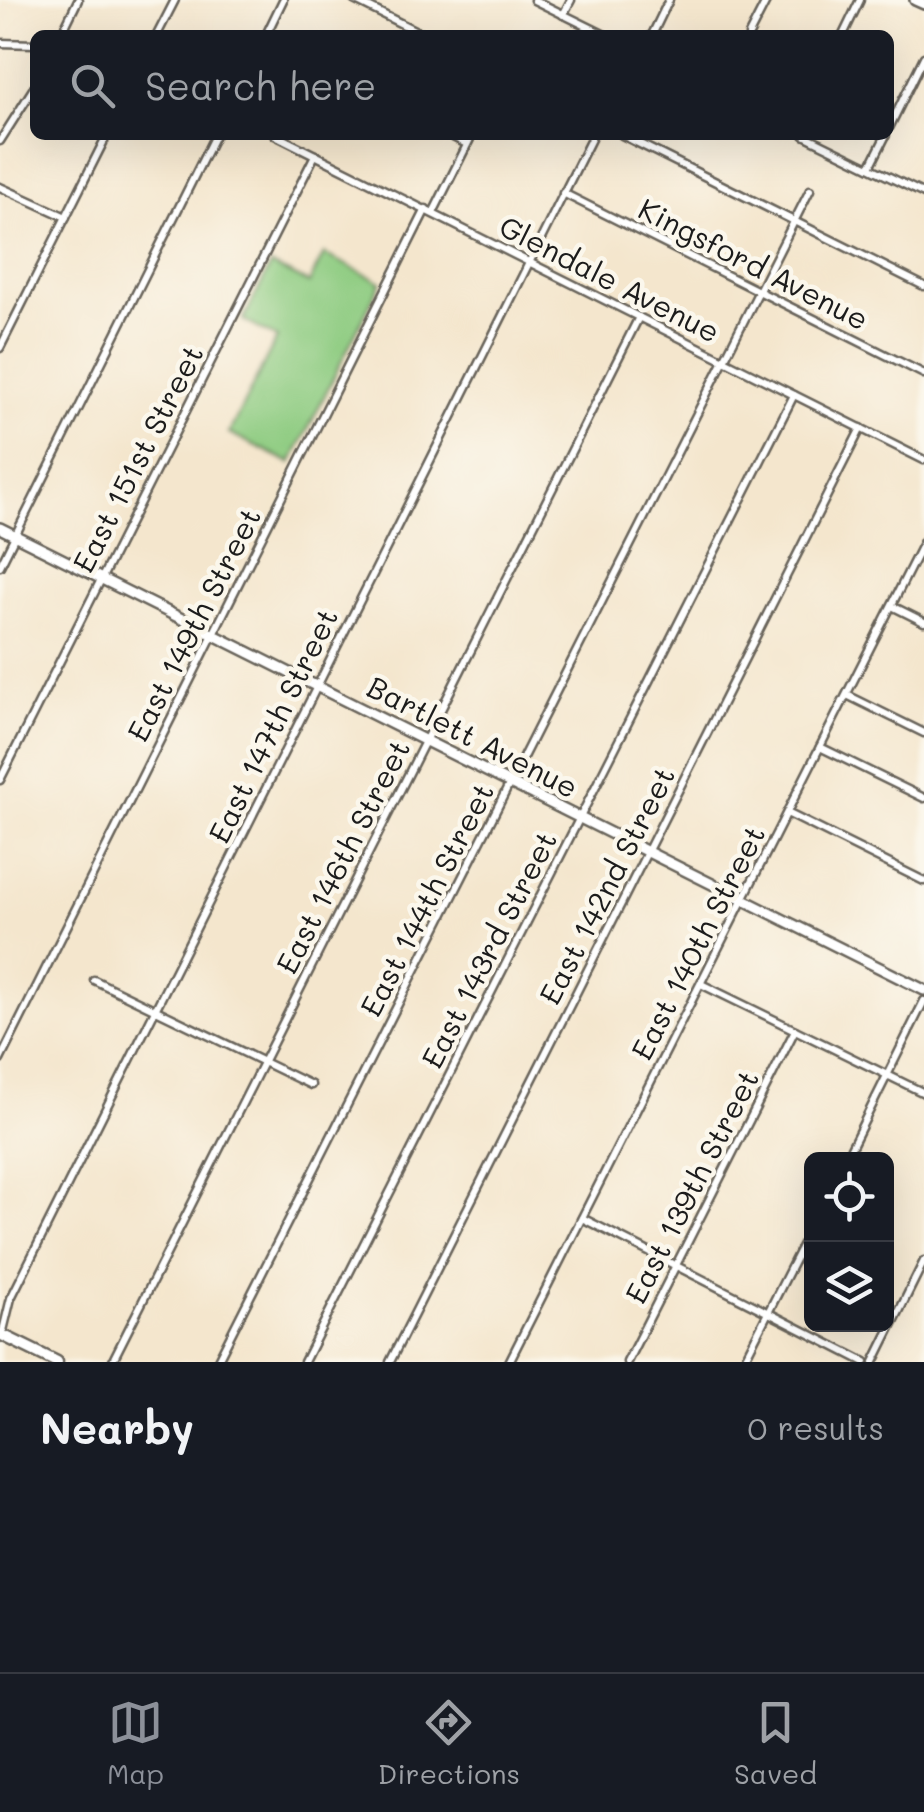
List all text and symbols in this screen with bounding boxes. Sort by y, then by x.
search box [30,30,894,140]
icon: search [65,58,120,113]
text: Search here [145,60,376,110]
street label: Kingsford Avenue [632,188,876,338]
street label: Glendale Avenue [493,205,727,351]
street label: East 151st Street [62,337,212,579]
street label: East 149th Street [117,500,269,748]
street label: East 147th Street [198,601,346,849]
street label: Bartlett Avenue [361,666,585,806]
street label: East 146th Street [266,732,418,980]
street label: East 142nd Street [529,759,683,1011]
street label: East 144th Street [350,775,502,1023]
street label: East 140th Street [621,818,773,1066]
street label: East 143rd Street [411,824,565,1074]
street label: East 139th Street [615,1062,767,1310]
map controls [804,1152,894,1332]
button: locate [804,1152,894,1242]
button: layers [804,1242,894,1332]
text: Nearby [40,1400,194,1455]
text: 0 results [747,1406,884,1448]
tab: Map [107,1695,164,1791]
tab: Directions [378,1695,520,1791]
tab: Saved [734,1695,817,1791]

